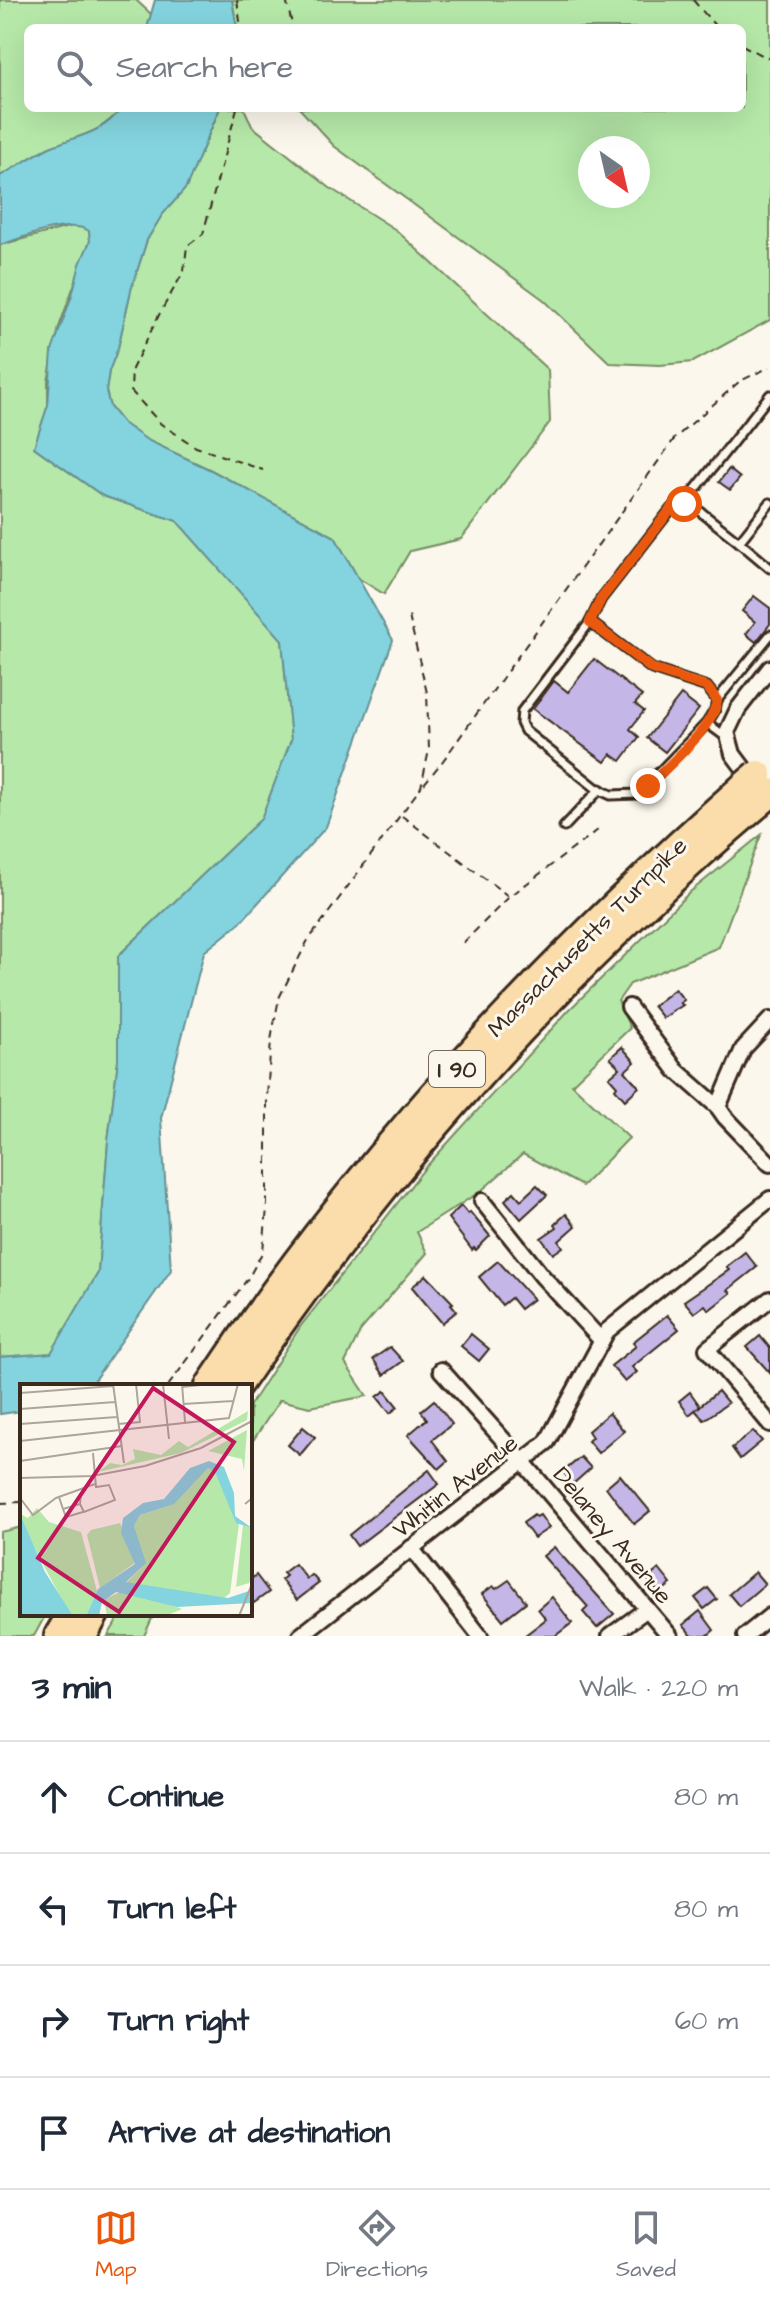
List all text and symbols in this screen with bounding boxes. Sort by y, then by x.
search box [24,24,746,112]
icon: search [52,46,96,90]
text: Search here [116,47,293,89]
north arrow [578,136,650,208]
route start [666,486,702,522]
route end [630,768,666,804]
street label: Massachusetts Turnpike [480,830,695,1045]
road number: I 90 [429,1051,485,1087]
inset map [20,1384,252,1616]
street label: Whitin Avenue [386,1427,526,1547]
street label: Delaney Avenue [544,1459,680,1612]
text: 3 min [32,1664,112,1712]
text: Walk · 220 m [579,1670,738,1706]
icon: ahead [32,1775,76,1819]
text: Continue [108,1776,224,1818]
text: 80 m [674,1779,738,1815]
icon: left [32,1887,76,1931]
text: Turn left [108,1888,236,1930]
text: 80 m [674,1891,738,1927]
icon: right [32,1999,76,2043]
text: Turn right [108,2000,249,2042]
text: 60 m [675,2003,738,2039]
icon: arrive [32,2111,76,2155]
text: Arrive at destination [108,2112,390,2154]
tab: Map [94,2206,138,2285]
tab: Directions [326,2206,428,2285]
tab: Saved [616,2206,676,2285]

